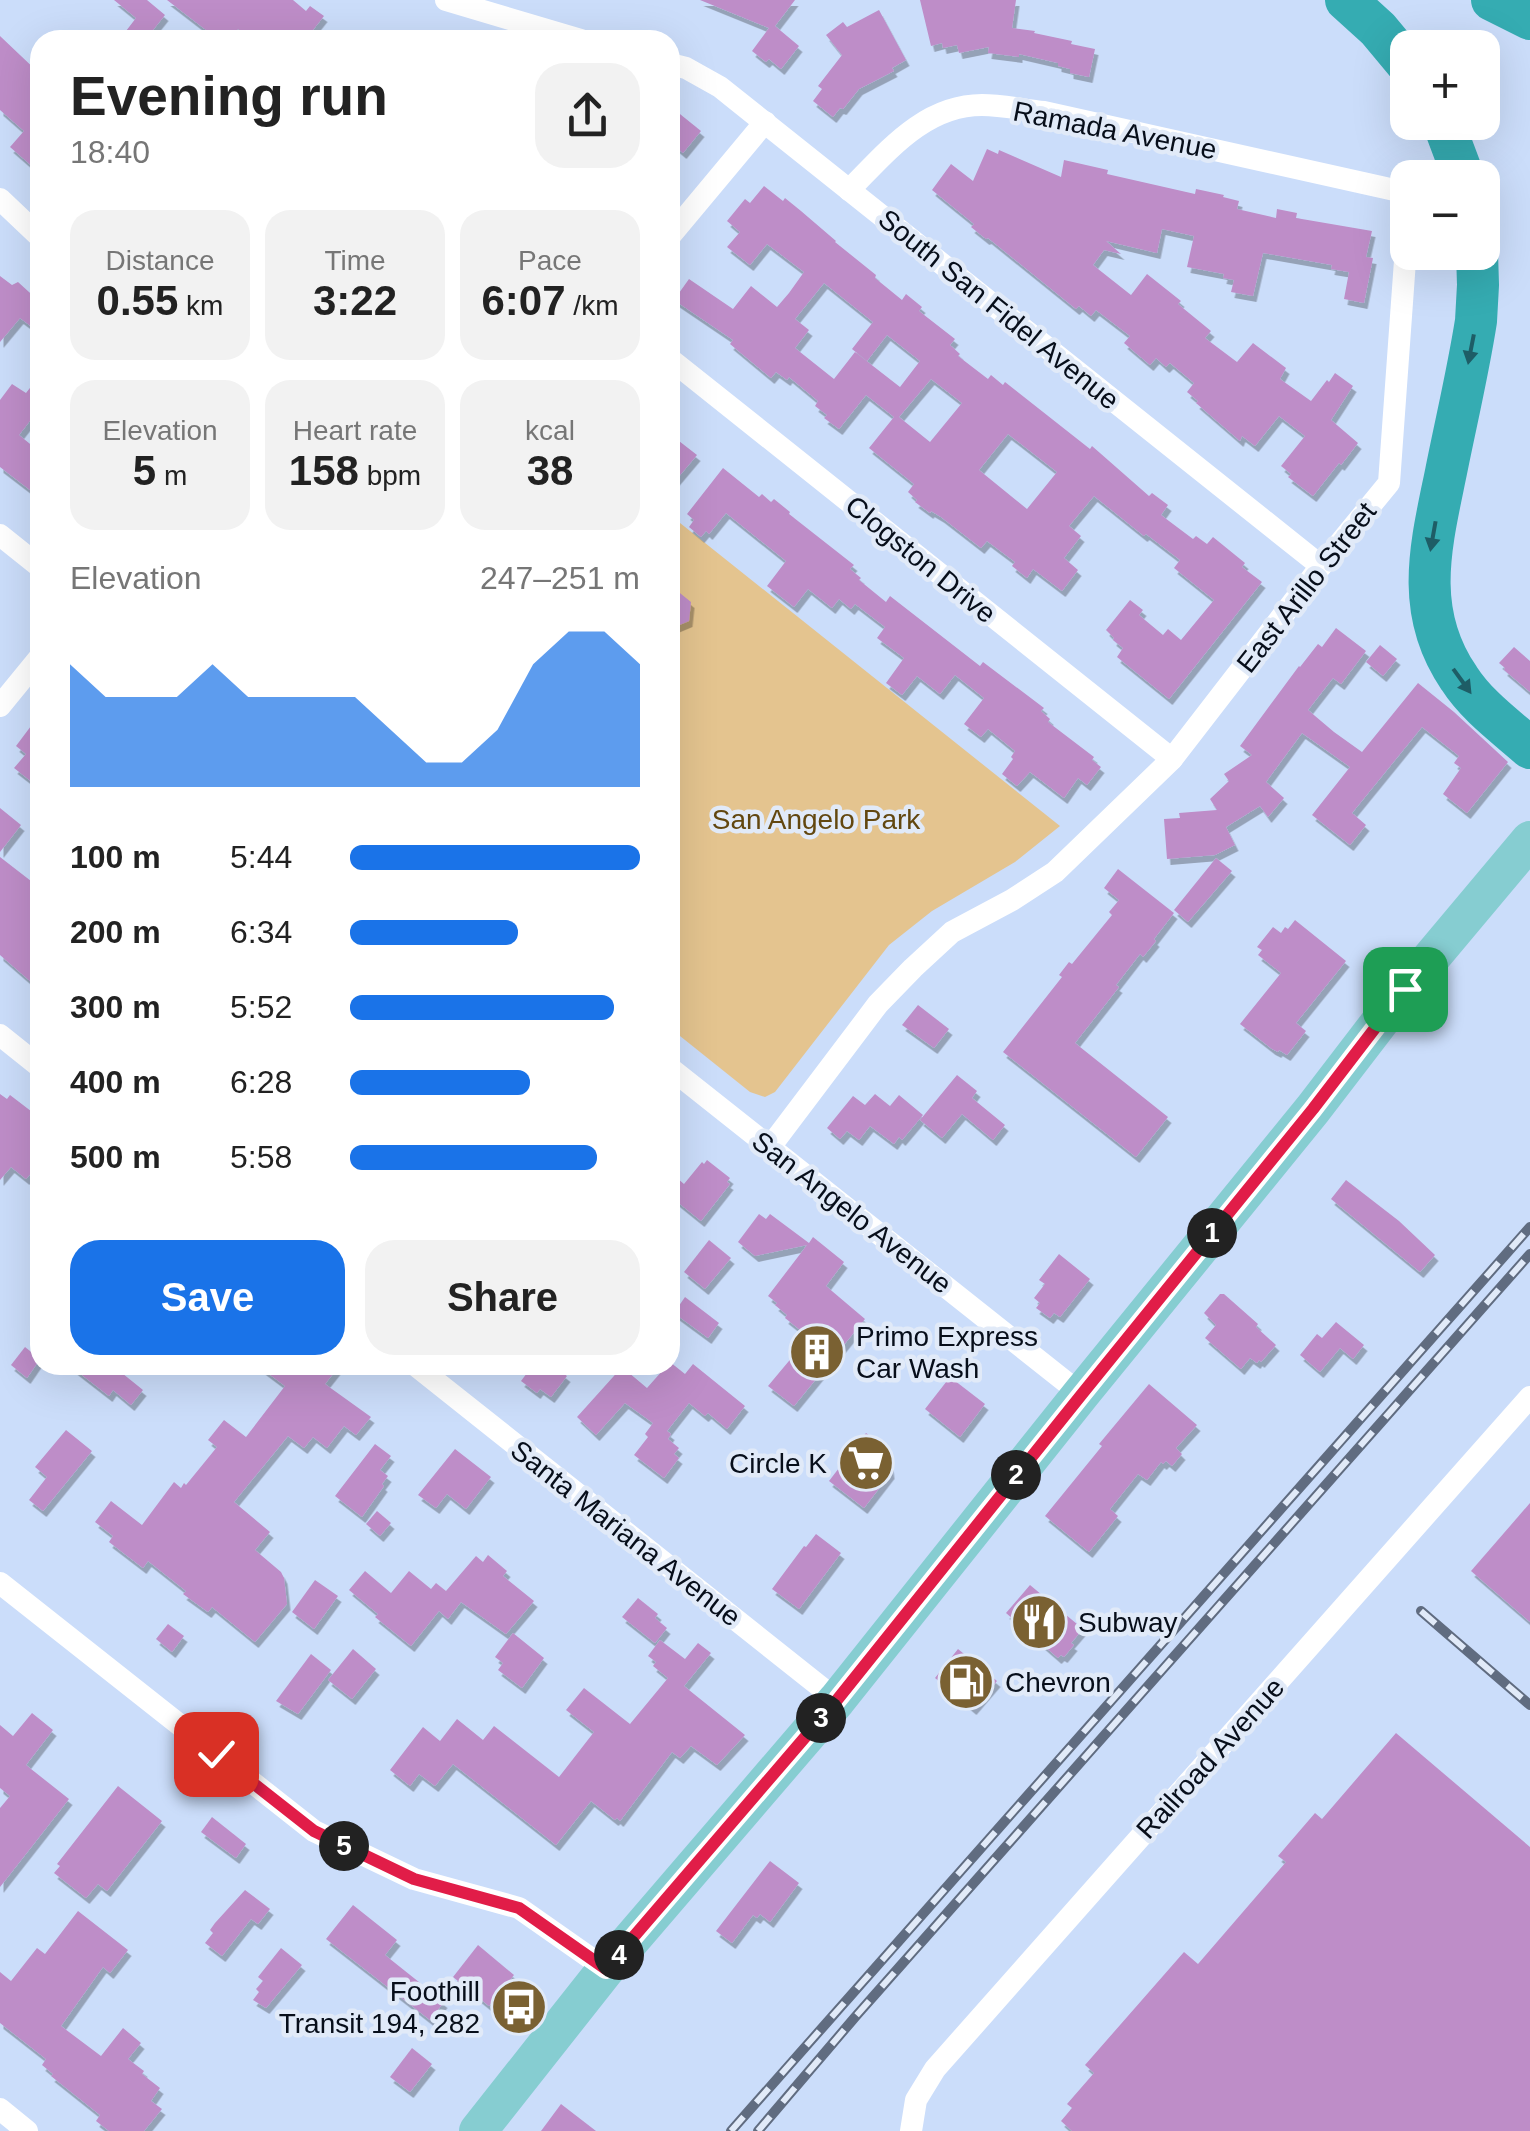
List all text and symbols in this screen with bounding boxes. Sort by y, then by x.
map controls [1390,30,1500,270]
button: + [1390,30,1500,140]
button: share [535,63,640,168]
text: Evening run [70,65,388,127]
street label: Ramada Avenue [1011,96,1219,165]
text: 18:40 [70,134,150,170]
button: − [1390,160,1500,270]
street label: South San Fidel Avenue [872,203,1125,416]
text: Distance [106,245,214,276]
text: Time [324,245,386,276]
text: Pace [518,245,582,276]
text: 0.55 [97,277,178,324]
text: 3:22 [313,277,397,324]
text: 6:07 [482,277,566,324]
text: km [178,290,223,321]
text: /km [566,290,618,321]
one-way arrow [1463,334,1478,366]
text: Elevation [102,415,218,446]
text: Heart rate [293,415,417,446]
text: kcal [525,415,575,446]
text: 5 [133,447,156,494]
text: 158 [289,447,359,494]
text: 38 [527,447,573,494]
text: m [156,460,187,491]
text: bpm [359,460,421,491]
street label: Clogston Drive [840,490,1002,629]
street label: East Arillo Street [1230,496,1382,678]
one-way arrow [1425,521,1440,552]
text: Elevation [70,560,202,596]
text: 247–251 m [480,560,640,596]
one-way arrow [1452,668,1471,694]
park label: San Angelo Park [712,804,921,835]
text: 100 m [70,839,161,875]
text: 5:44 [230,839,292,875]
text: 200 m [70,914,161,950]
text: 6:34 [230,914,292,950]
pin [1363,947,1448,1032]
icon: arrive [1378,962,1433,1017]
text: 300 m [70,989,161,1025]
text: 5:52 [230,989,292,1025]
text: 400 m [70,1064,161,1100]
text: 6:28 [230,1064,292,1100]
street label: San Angelo Avenue [746,1125,957,1300]
text: 500 m [70,1139,161,1175]
text: 5:58 [230,1139,292,1175]
pin: 1 [1187,1208,1237,1258]
text: 1 [1204,1217,1220,1248]
button: Save [70,1240,345,1355]
button: Share [365,1240,640,1355]
place label: Primo Express Car Wash [856,1321,1038,1384]
building icon: Primo Express Car Wash [787,1322,847,1382]
supermarket icon: Circle K [836,1433,896,1493]
street label: Santa Mariana Avenue [505,1434,747,1633]
place label: Circle K [729,1448,827,1479]
pin: 2 [991,1450,1041,1500]
text: 2 [1008,1459,1024,1490]
restaurant icon: Subway [1009,1592,1069,1652]
place label: Subway [1078,1607,1178,1638]
fuel station icon: Chevron [936,1652,996,1712]
place label: Chevron [1005,1667,1111,1698]
street label: Railroad Avenue [1130,1672,1290,1845]
pin: 3 [796,1693,846,1743]
text: 3 [813,1702,829,1733]
pin [174,1712,259,1797]
icon: check [189,1727,244,1782]
pin: 5 [319,1821,369,1871]
text: 5 [336,1830,352,1861]
pin: 4 [594,1930,644,1980]
text: 4 [611,1939,627,1970]
place label: Foothill Transit 194, 282 [279,1976,480,2039]
bus stop icon: Foothill Transit 194, 282 [489,1977,549,2037]

